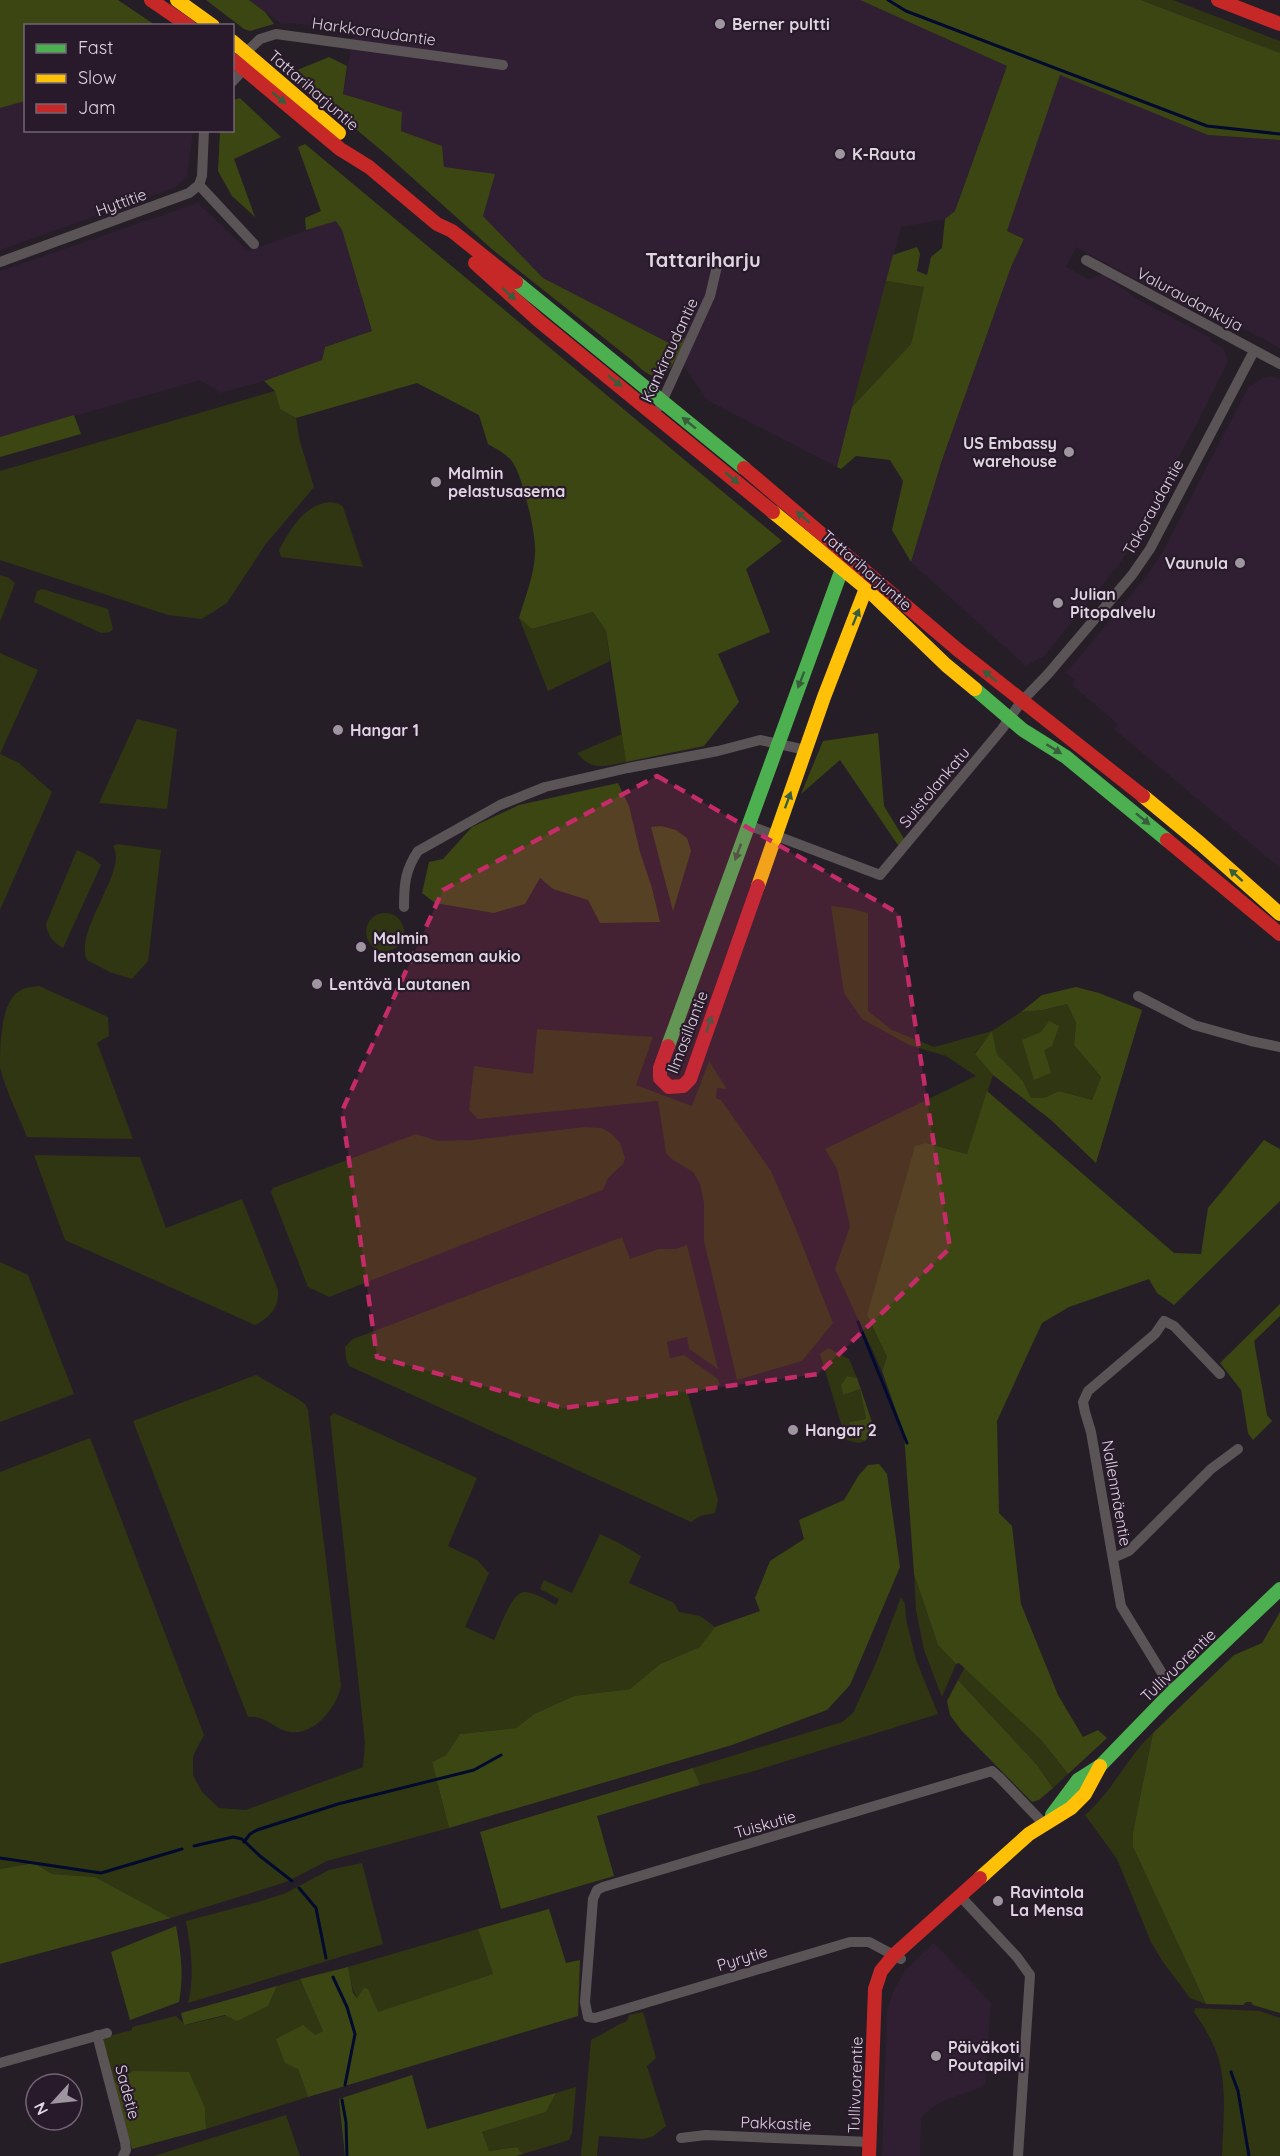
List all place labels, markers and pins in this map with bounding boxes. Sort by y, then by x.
place label: Berner pultti [732,14,830,34]
marker: Berner pultti [713,17,727,31]
place label: K-Rauta [852,144,916,164]
marker: K-Rauta [833,147,847,161]
place label: US Embassy warehouse [963,433,1057,471]
marker: US Embassy warehouse [1062,445,1076,459]
place label: Malmin pelastusasema [448,463,565,501]
marker: Malmin pelastusasema [429,475,443,489]
place label: Vaunula [1165,553,1228,573]
marker: Vaunula [1233,556,1247,570]
place label: Julian Pitopalvelu [1070,584,1156,622]
marker: Julian Pitopalvelu [1051,596,1065,610]
place label: Hangar 1 [350,720,419,740]
marker: Hangar 1 [331,723,345,737]
place label: Malmin lentoaseman aukio [373,928,521,966]
marker: Malmin lentoaseman aukio [354,940,368,954]
place label: Lentävä Lautanen [329,974,470,994]
marker: Lentävä Lautanen [310,977,324,991]
place label: Hangar 2 [805,1420,877,1440]
marker: Hangar 2 [786,1423,800,1437]
place label: Ravintola La Mensa [1010,1882,1084,1920]
marker: Ravintola La Mensa [991,1894,1005,1908]
place label: Päiväkoti Poutapilvi [948,2037,1024,2075]
marker: Päiväkoti Poutapilvi [929,2049,943,2063]

